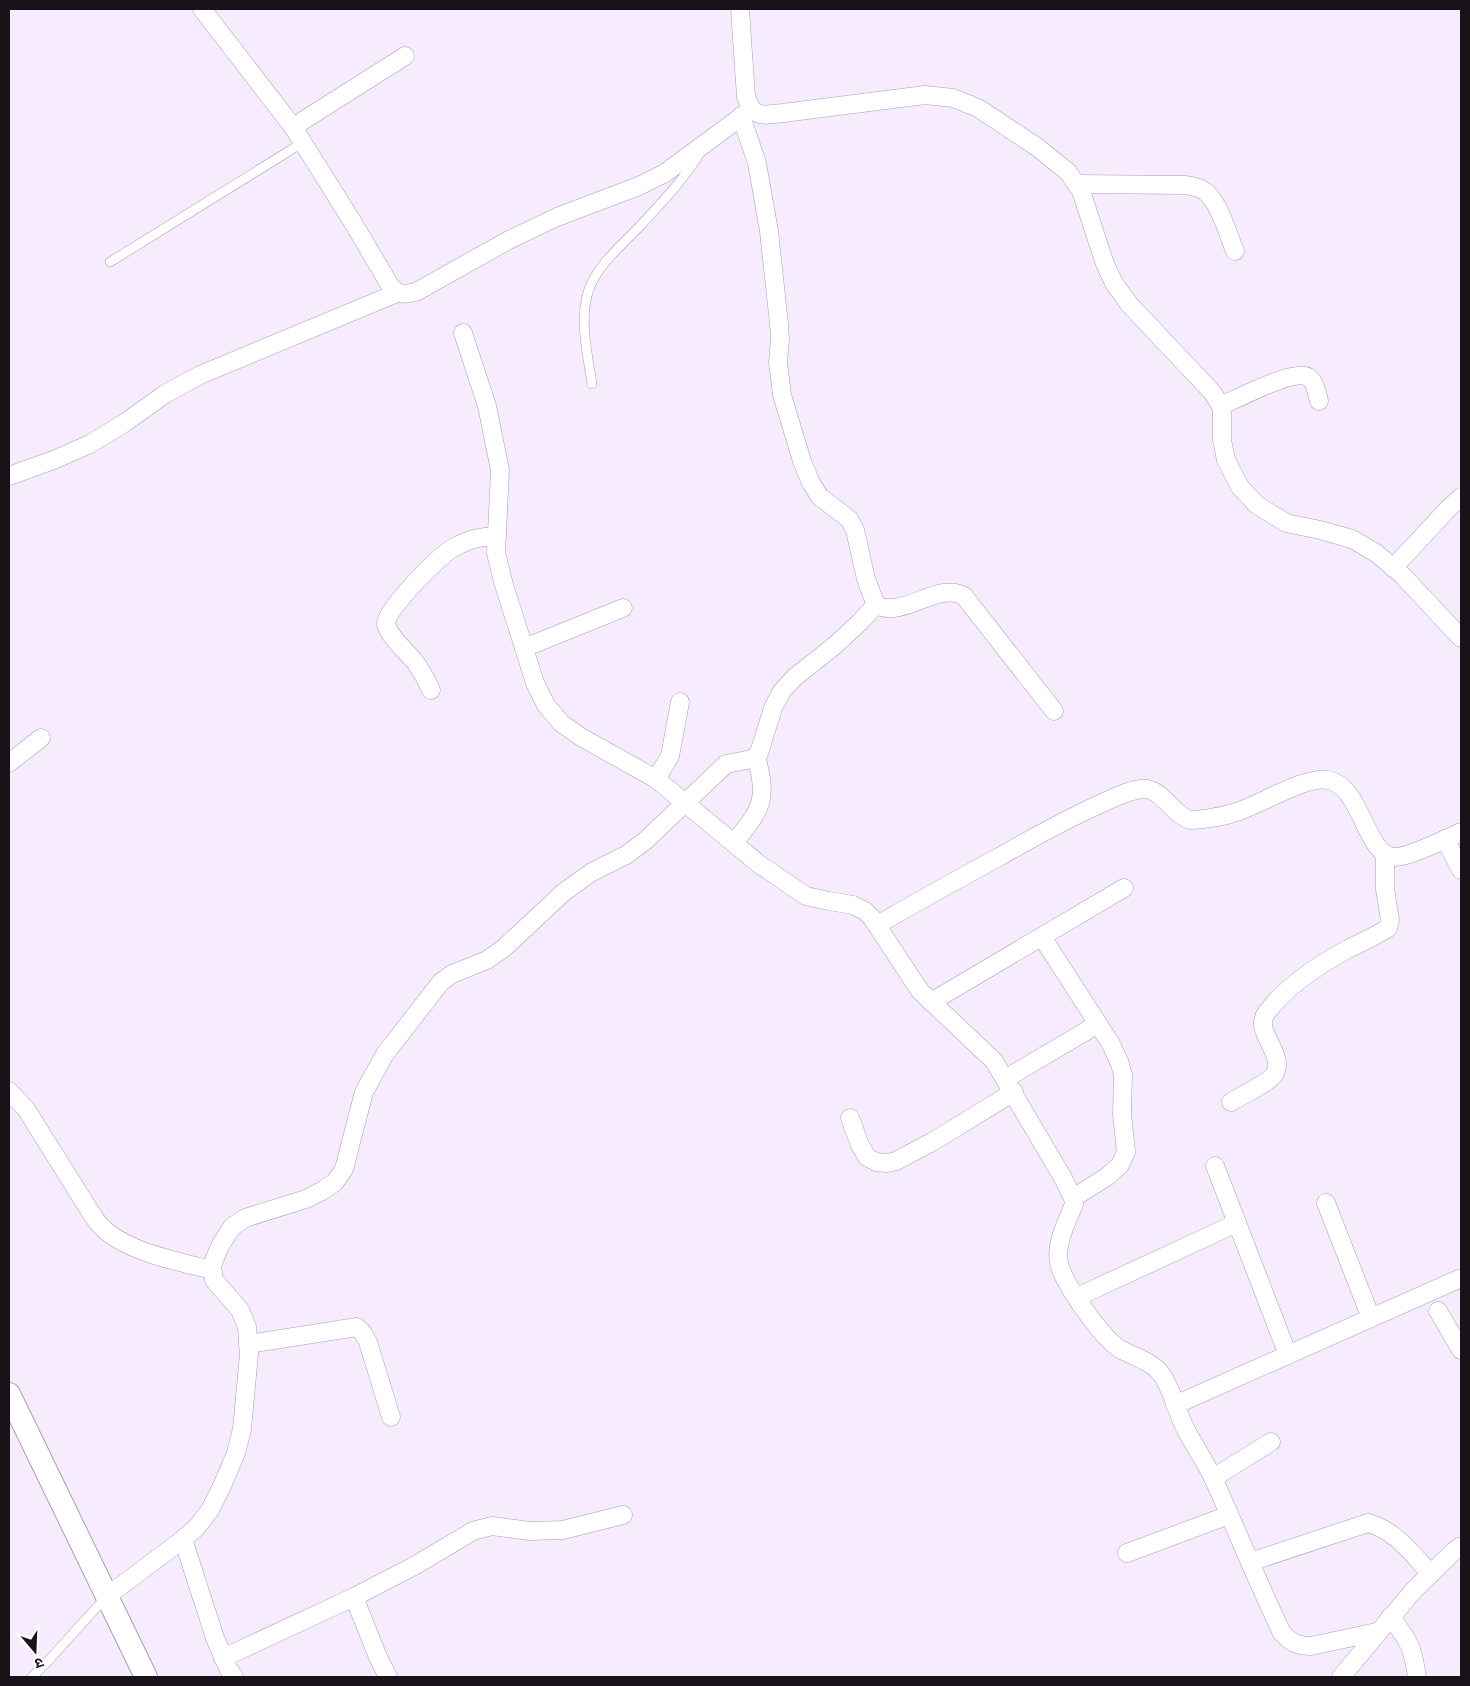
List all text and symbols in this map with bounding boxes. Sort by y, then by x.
north arrow [10,1626,60,1676]
text: उ [32,1653,46,1672]

